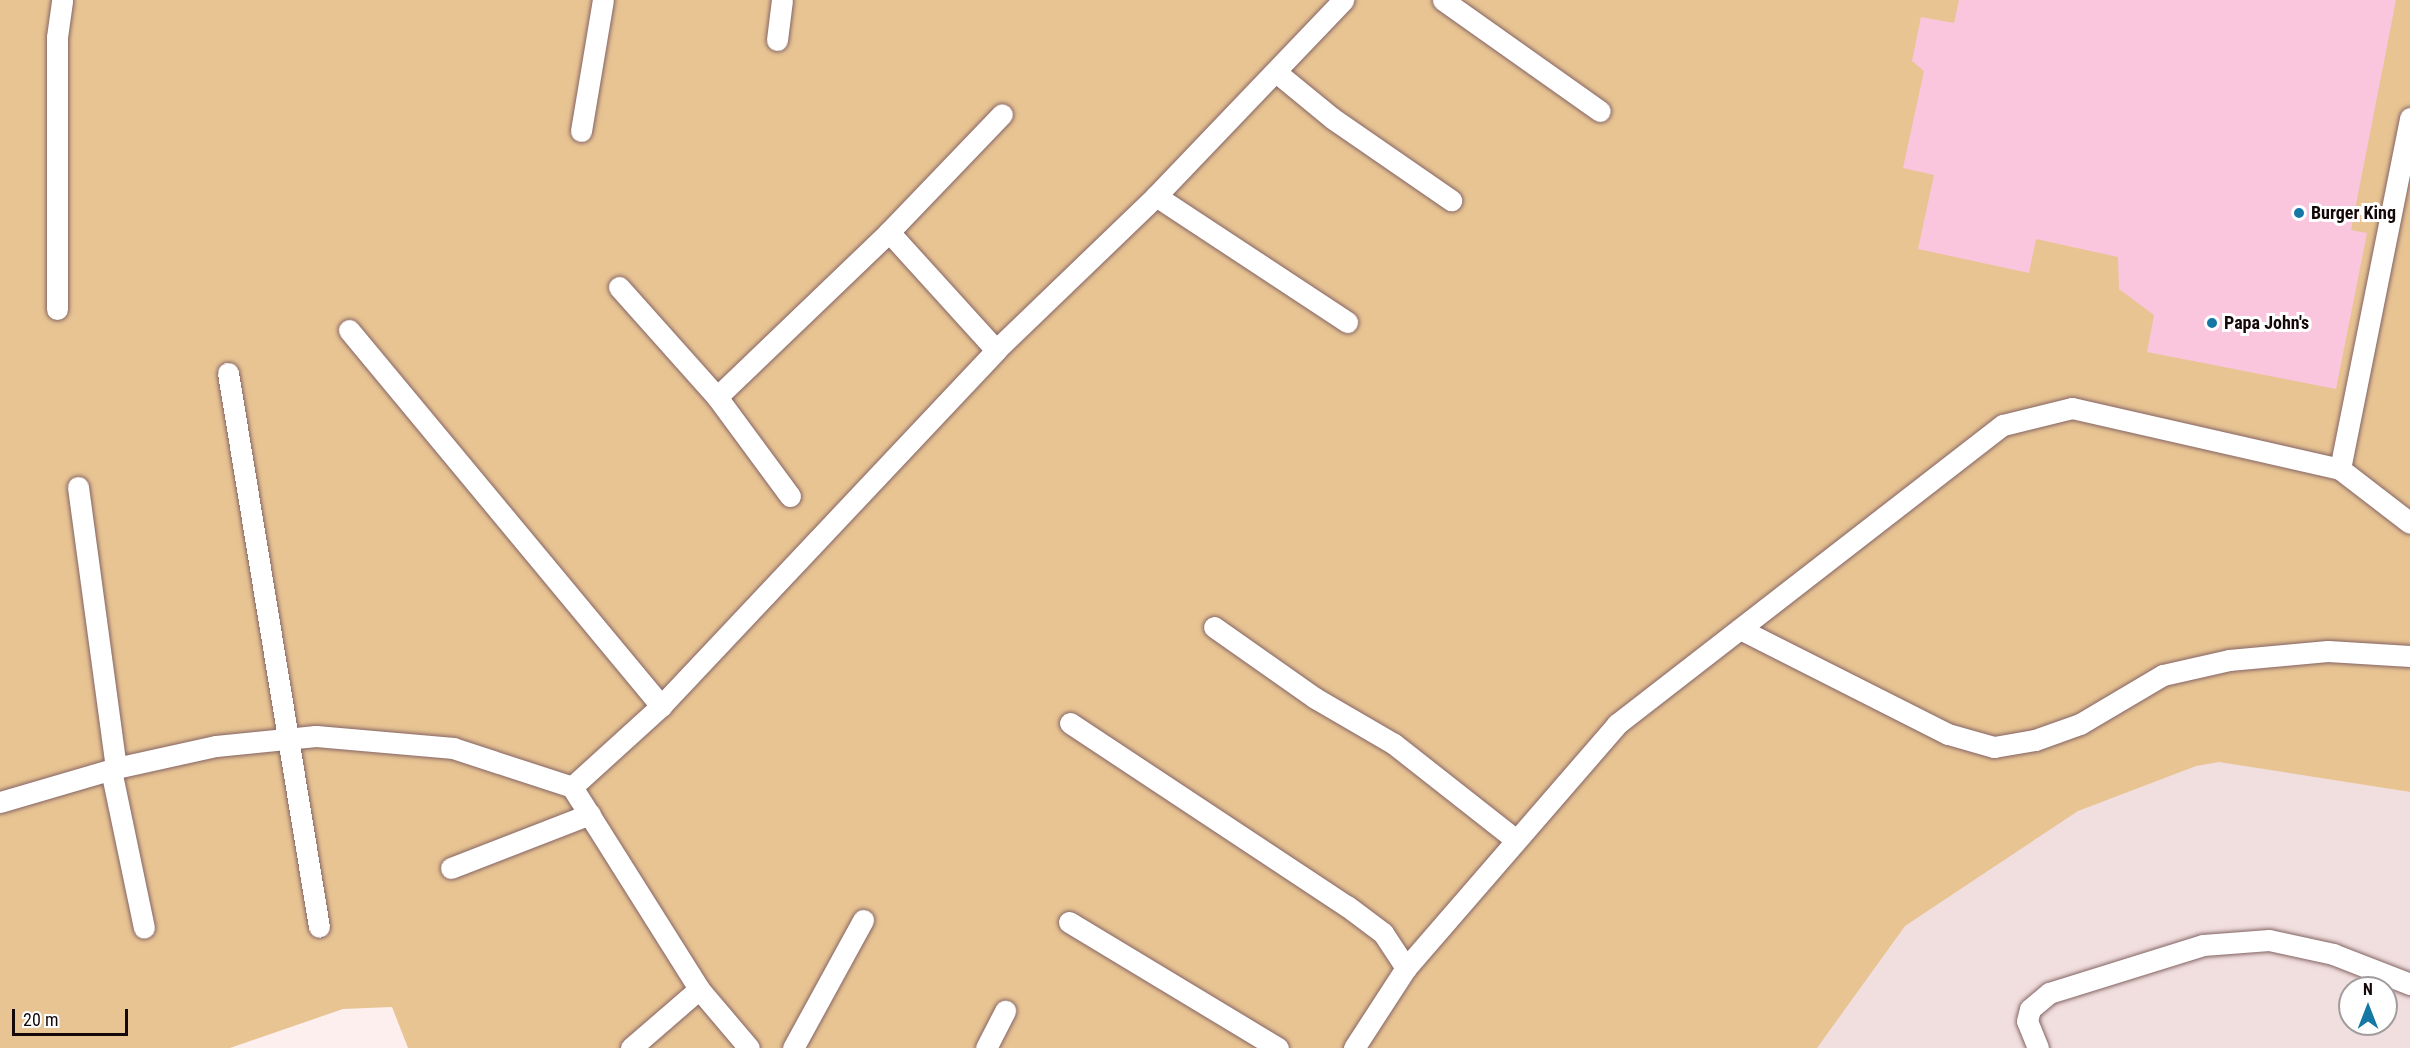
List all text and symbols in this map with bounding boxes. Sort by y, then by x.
place label: Burger King [2311,202,2396,224]
marker: Burger King [2292,206,2306,220]
place label: Papa John's [2224,312,2309,334]
marker: Papa John's [2205,316,2219,330]
north arrow [2338,976,2398,1036]
text: N [2363,980,2373,999]
scale bar [15,997,130,1035]
text: 20 m [23,1009,58,1030]

